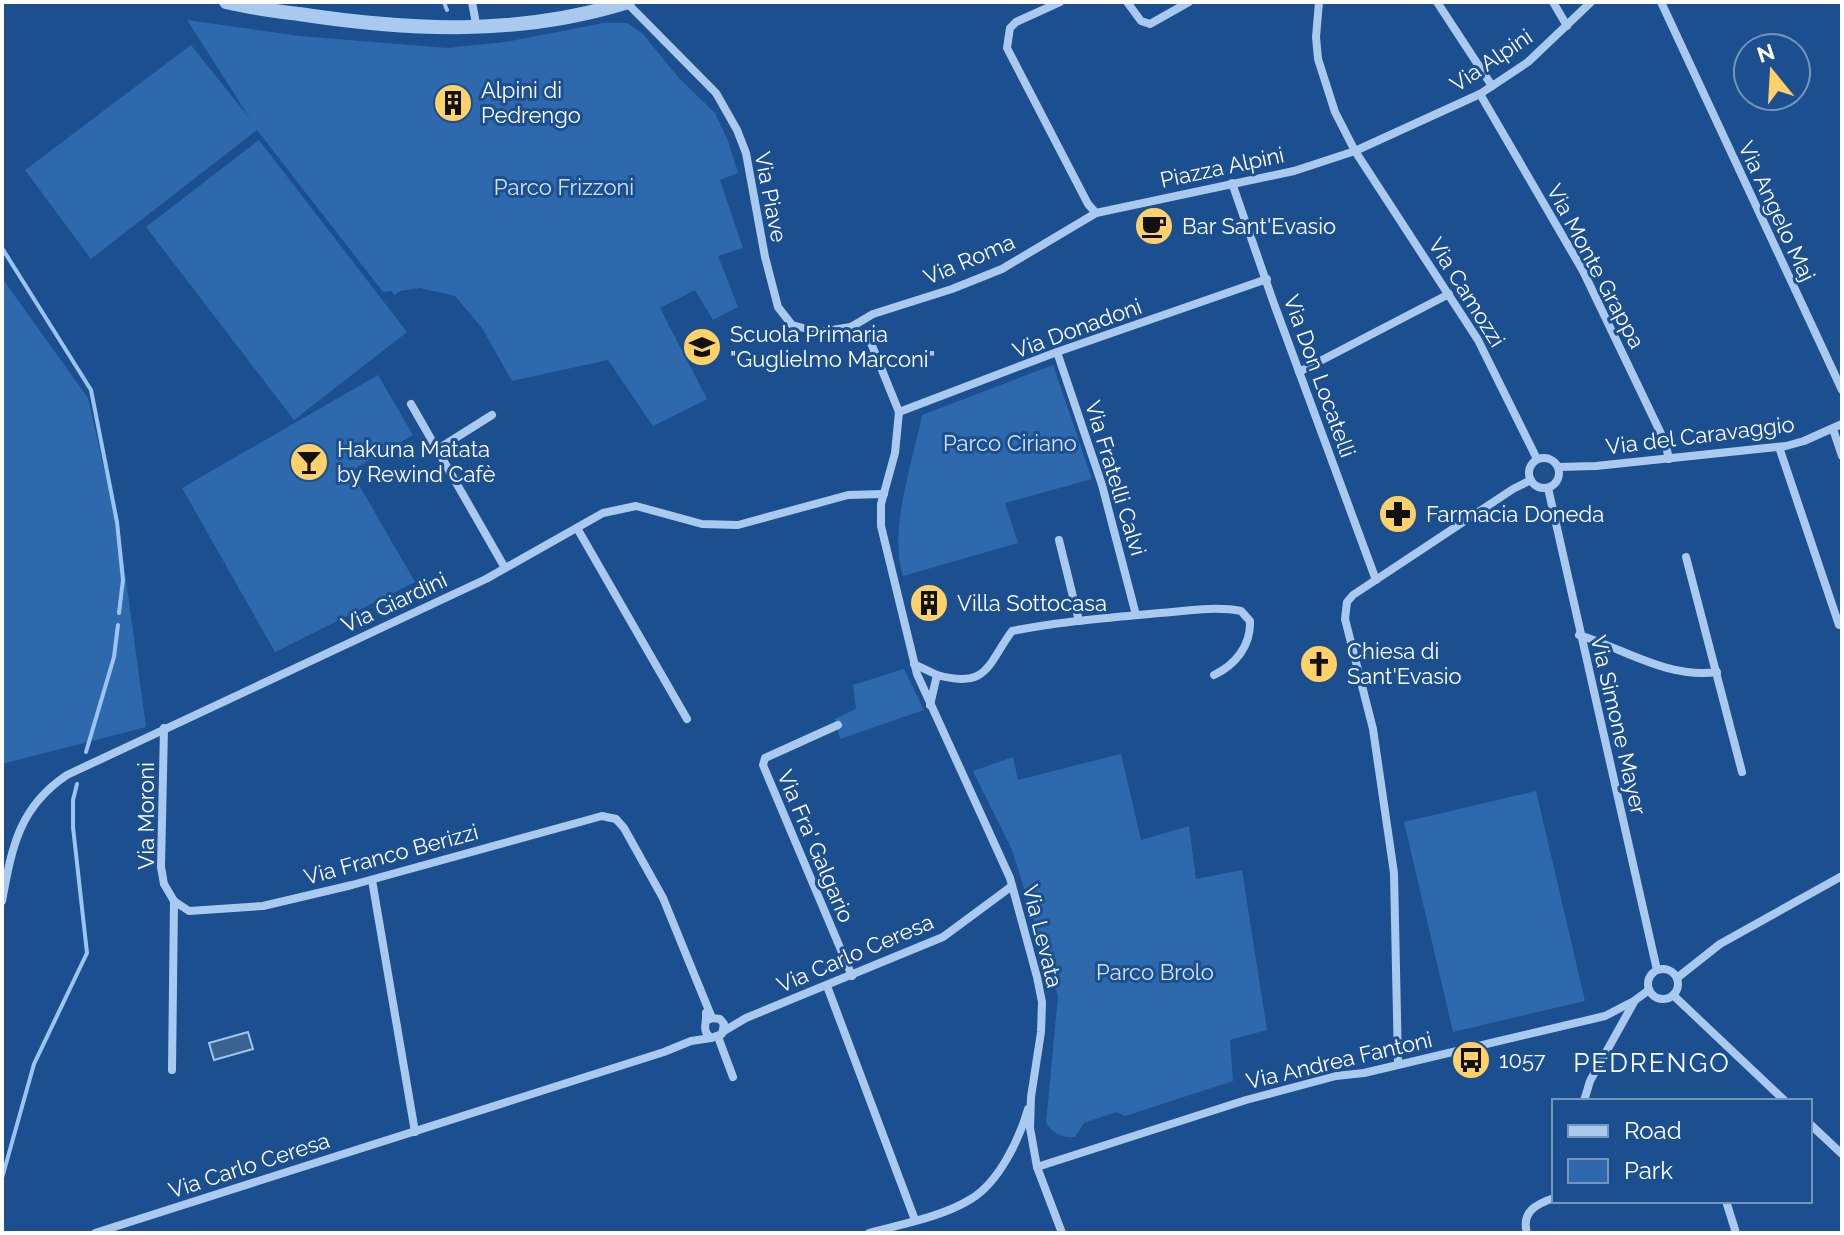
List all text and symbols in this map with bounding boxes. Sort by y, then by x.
street label: Via Alpini [1445,23,1537,97]
north arrow [1732,32,1812,112]
text: N [1754,38,1778,68]
place label: Alpini di Pedrengo [481,77,581,128]
building icon: Alpini di Pedrengo [432,82,474,124]
street label: Via Angelo Maj [1733,137,1821,285]
street label: Piazza Alpini [1158,141,1286,193]
street label: Via Piave [749,150,793,245]
park label: Parco Frizzoni [494,174,634,200]
street label: Via Monte Grappa [1542,179,1650,353]
cafe icon: Bar Sant'Evasio [1133,205,1175,247]
place label: Bar Sant'Evasio [1182,213,1336,239]
street label: Via Roma [919,228,1019,290]
street label: Via Camozzi [1423,233,1511,351]
street label: Via Don Locatelli [1279,291,1361,461]
street label: Via Donadoni [1009,293,1145,363]
place label: Scuola Primaria "Guglielmo Marconi" [730,321,935,372]
school or university icon: Scuola Primaria "Guglielmo Marconi" [681,326,723,368]
street label: Via Fratelli Calvi [1080,397,1152,559]
street label: Via del Caravaggio [1604,411,1796,459]
park label: Parco Ciriano [943,430,1077,456]
place label: Hakuna Matata by Rewind Cafè [337,436,495,487]
bar icon: Hakuna Matata by Rewind Cafè [288,441,330,483]
pharmacy icon: Farmacia Doneda [1377,493,1419,535]
place label: Farmacia Doneda [1426,501,1604,527]
street label: Via Giardini [337,566,451,638]
building icon: Villa Sottocasa [908,582,950,624]
place label: Villa Sottocasa [957,590,1107,616]
street label: Via Simone Mayer [1586,633,1652,817]
place label: Chiesa di Sant'Evasio [1347,638,1462,689]
church icon: Chiesa di Sant'Evasio [1298,643,1340,685]
street label: Via Moroni [133,762,159,870]
street label: Via Fra' Galgario [772,766,860,926]
street label: Via Franco Berizzi [301,818,481,890]
street label: Via Levata [1018,882,1068,990]
street label: Via Carlo Ceresa [773,908,937,998]
park label: Parco Brolo [1096,959,1214,985]
street label: Via Andrea Fantoni [1243,1026,1435,1094]
bus stop icon: 1057 [1450,1039,1492,1081]
place label: 1057 [1499,1047,1546,1073]
district label: PEDRENGO [1573,1048,1731,1078]
legend [1552,1099,1812,1203]
text: Road [1624,1116,1682,1145]
street label: Via Carlo Ceresa [165,1127,333,1203]
text: Park [1624,1156,1673,1185]

